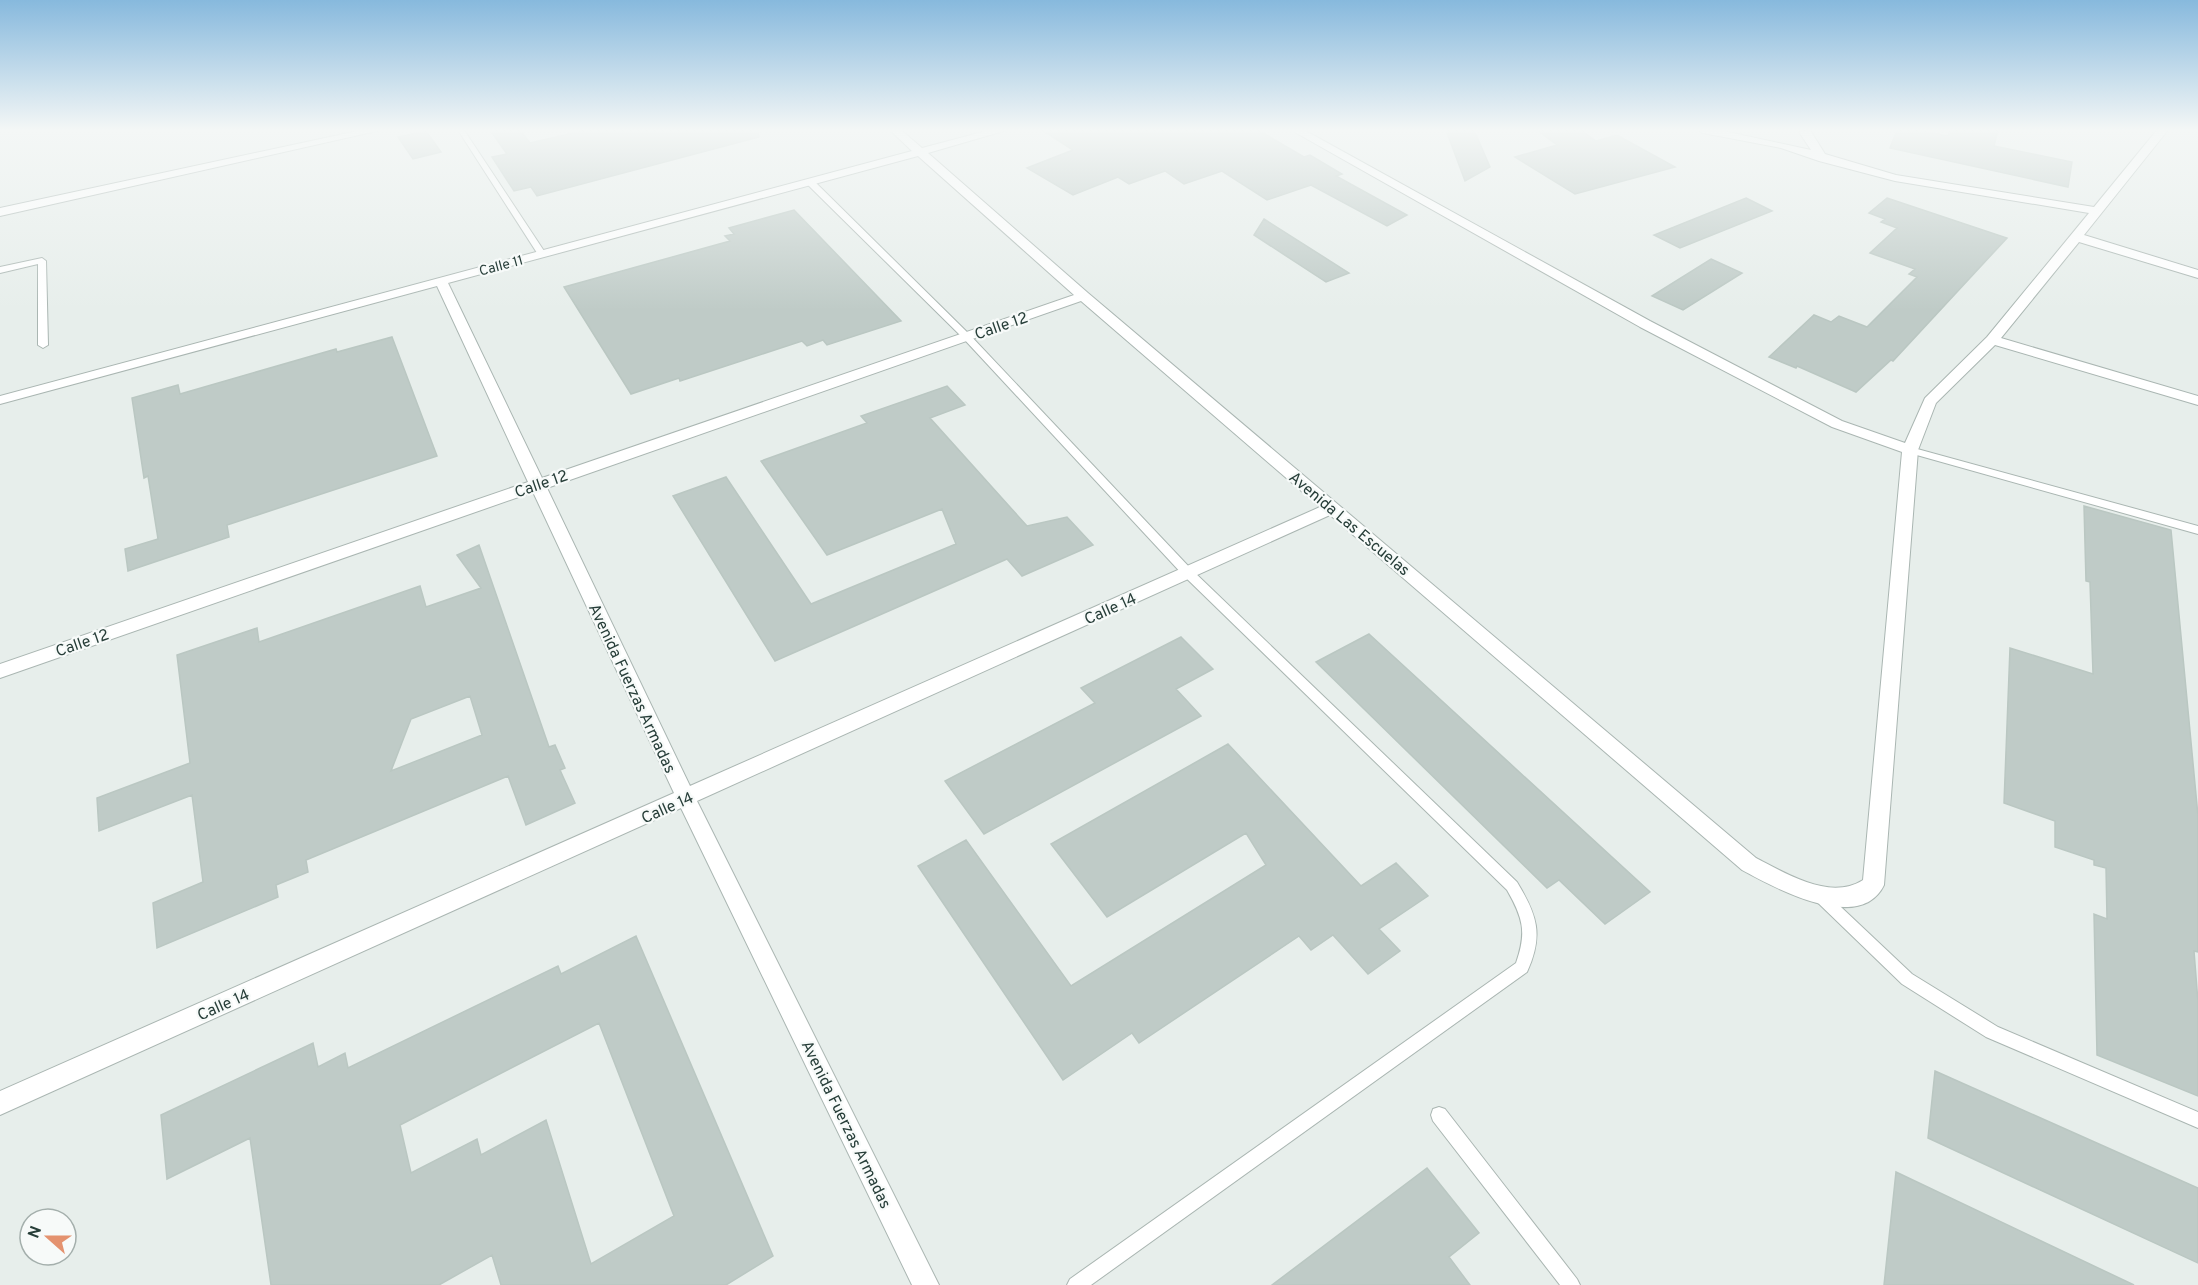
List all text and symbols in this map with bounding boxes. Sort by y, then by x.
street label: Calle 11 [477,252,525,280]
street label: Calle 12 [972,308,1031,345]
street label: Calle 12 [512,466,571,503]
street label: Avenida Las Escuelas [1284,468,1413,581]
street label: Calle 14 [1082,589,1140,630]
street label: Avenida Fuerzas Armadas [583,601,679,777]
street label: Calle 12 [53,625,112,662]
street label: Calle 14 [639,788,697,829]
street label: Calle 14 [195,985,253,1026]
street label: Avenida Fuerzas Armadas [796,1037,895,1212]
north arrow [18,1207,78,1267]
text: N [24,1223,47,1241]

